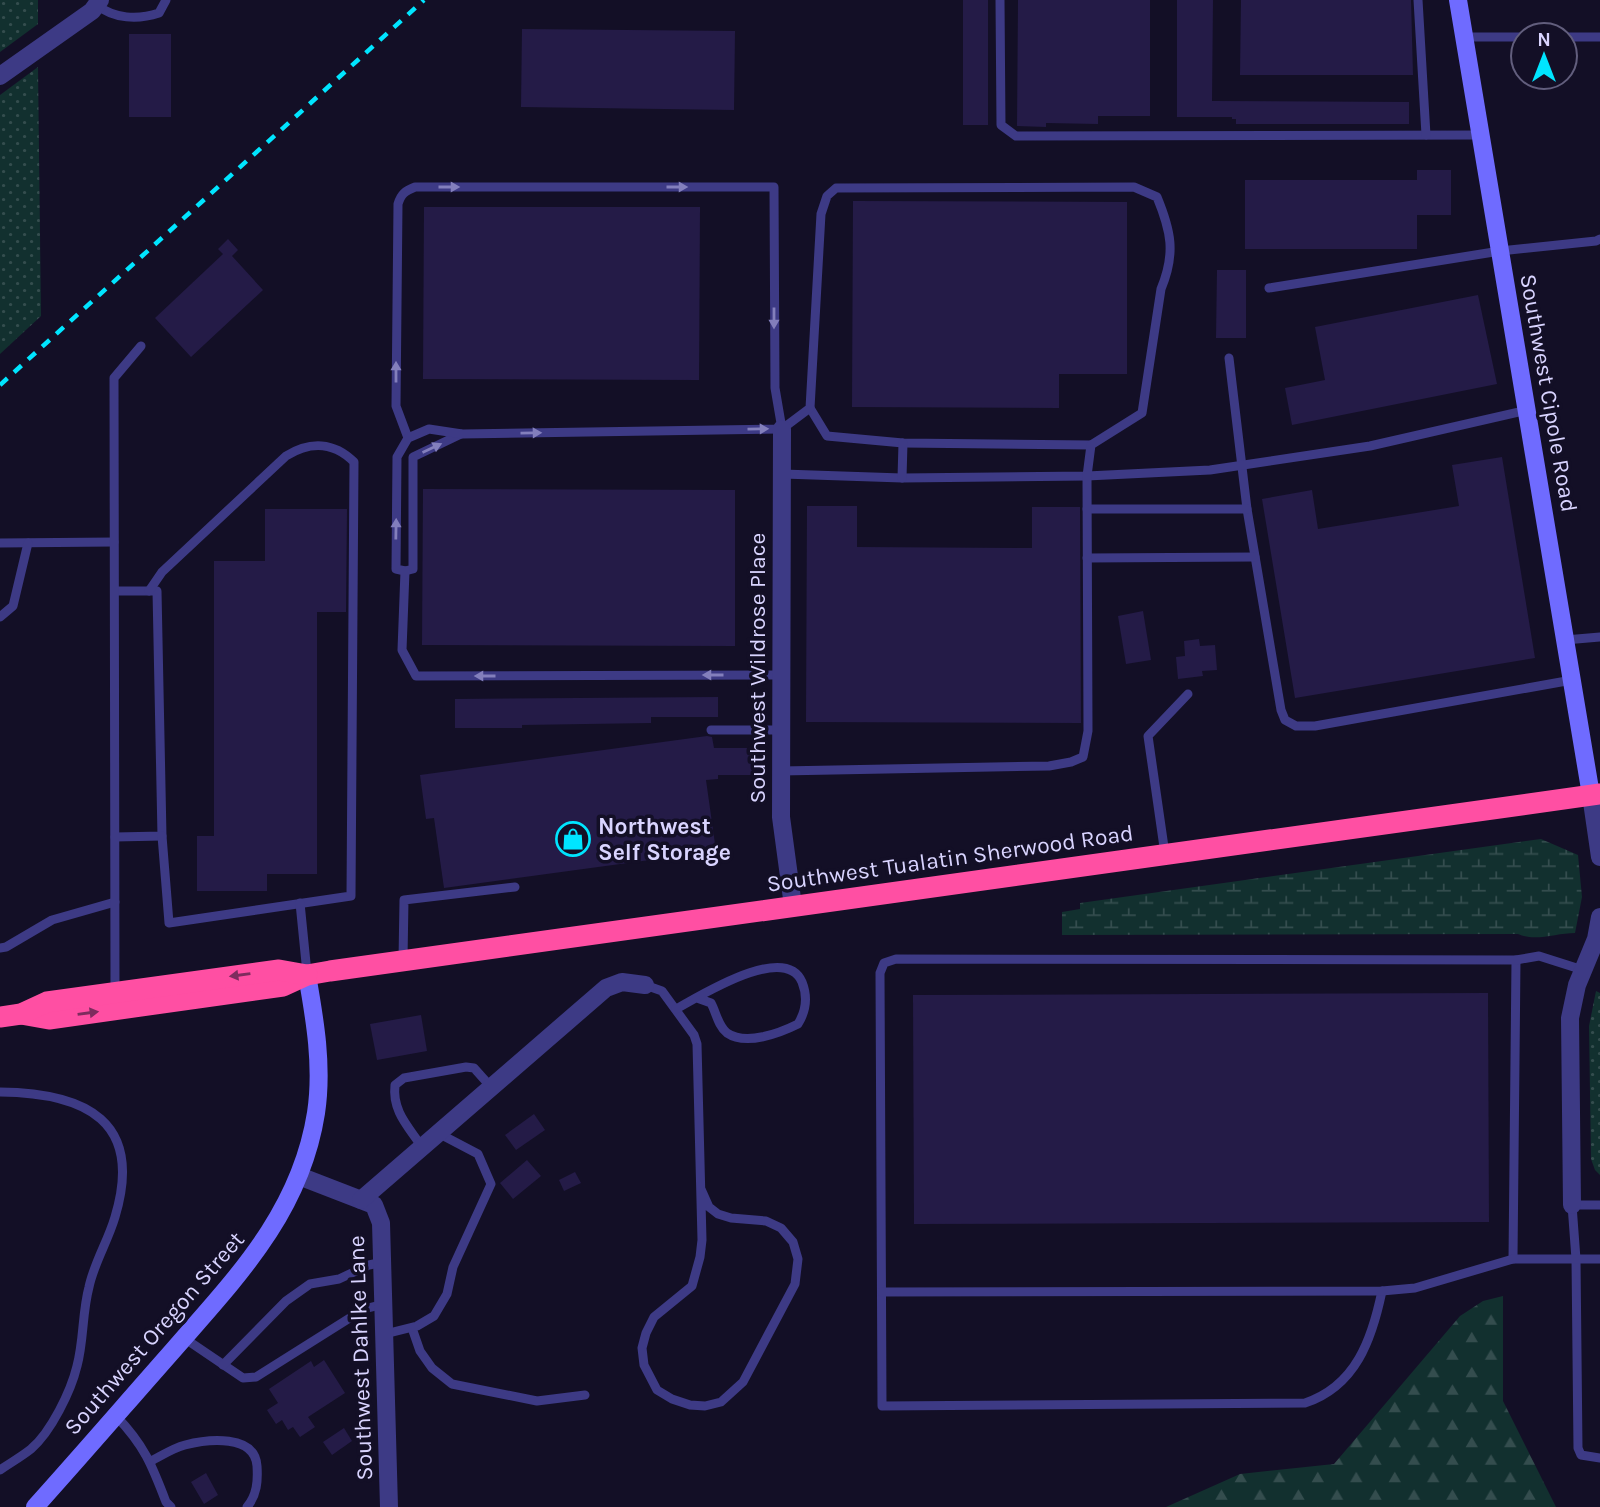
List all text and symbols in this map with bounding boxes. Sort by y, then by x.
north arrow [1509,21,1579,91]
text: N [1537,29,1551,51]
one-way arrow [439,181,461,193]
one-way arrow [666,181,688,193]
street label: Southwest Cipole Road [1514,272,1583,514]
one-way arrow [768,307,780,329]
one-way arrow [391,360,402,382]
one-way arrow [747,424,769,435]
one-way arrow [520,427,542,438]
one-way arrow [422,442,442,454]
one-way arrow [391,518,402,540]
street label: Southwest Wildrose Place [744,533,771,803]
one-way arrow [701,669,723,681]
one-way arrow [474,670,496,682]
place label: Northwest Self Storage [598,813,731,866]
street label: Southwest Tualatin Sherwood Road [765,819,1135,898]
shop icon: Northwest Self Storage [554,820,592,858]
one-way arrow [229,970,251,981]
one-way arrow [77,1008,99,1019]
street label: Southwest Oregon Street [59,1226,250,1441]
street label: Southwest Dahlke Lane [343,1235,378,1481]

